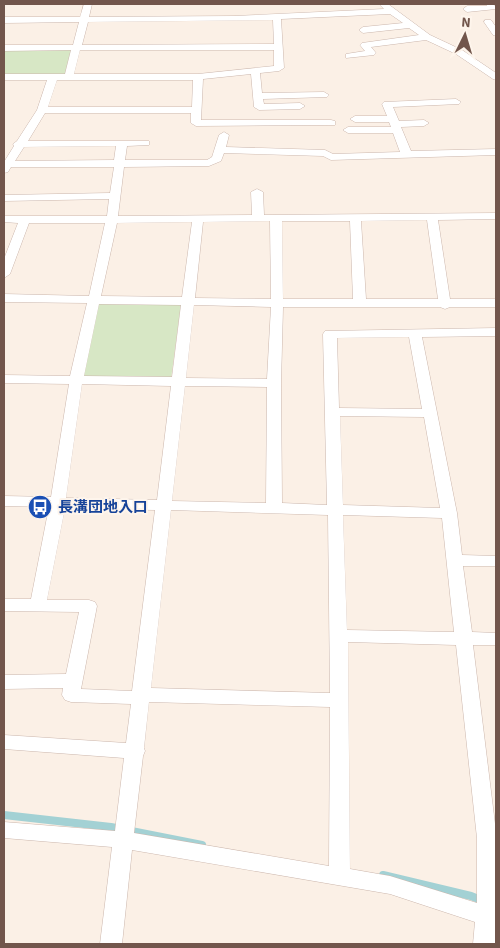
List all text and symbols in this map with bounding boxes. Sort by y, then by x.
north arrow [440,10,490,60]
text: N [461,13,472,33]
bus stop icon: 長溝団地入口 [27,494,53,520]
place label: 長溝団地入口 [58,497,148,518]

